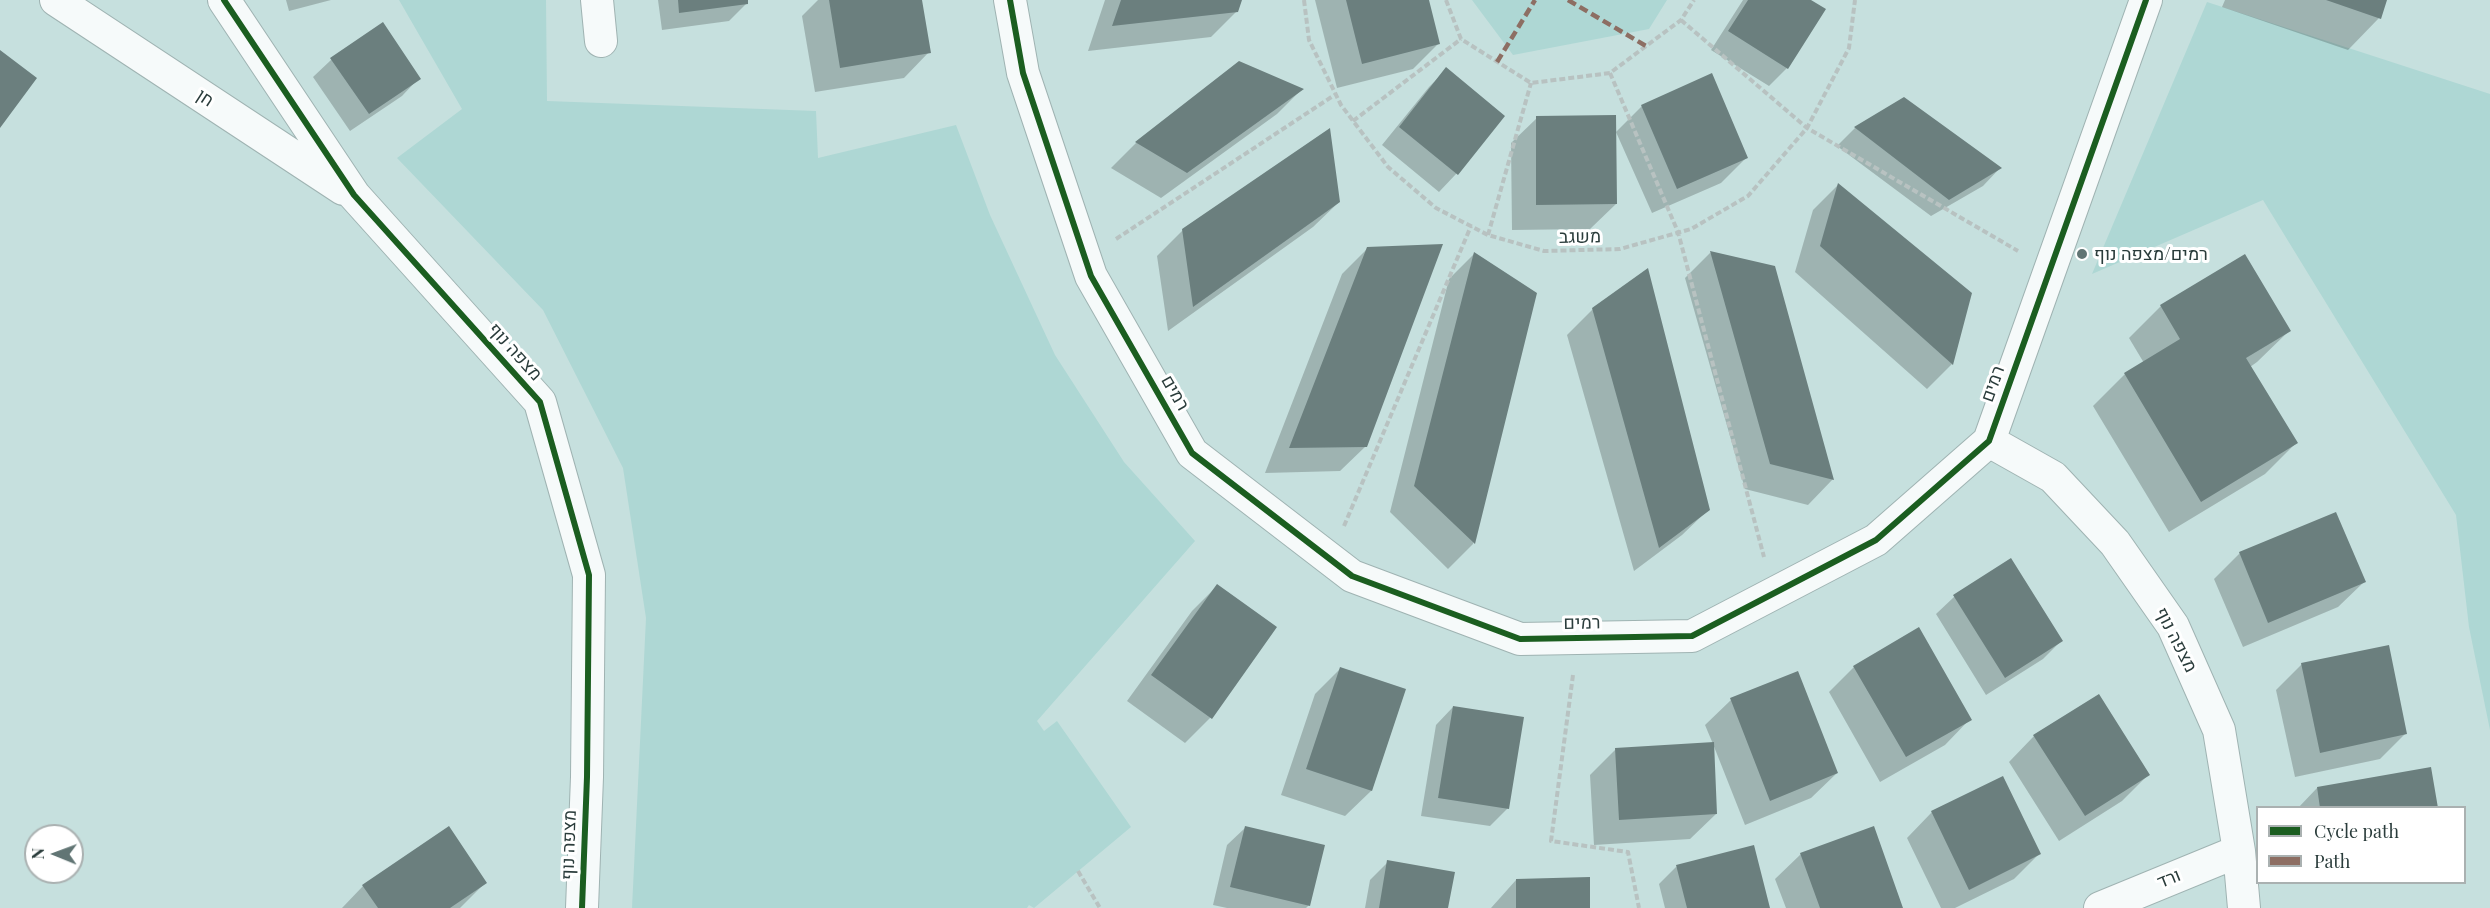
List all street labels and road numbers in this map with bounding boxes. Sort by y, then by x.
street label: חן [192,85,218,111]
street label: משגב [1559,226,1601,248]
street label: מצפה נוף [484,319,546,385]
street label: רמים [1977,363,2009,405]
street label: רמים [1156,372,1194,414]
street label: מצפה נוף [2150,604,2202,676]
street label: רמים [1563,612,1601,634]
street label: מצפה נוף [557,810,581,880]
street label: ורד [2154,865,2184,893]

